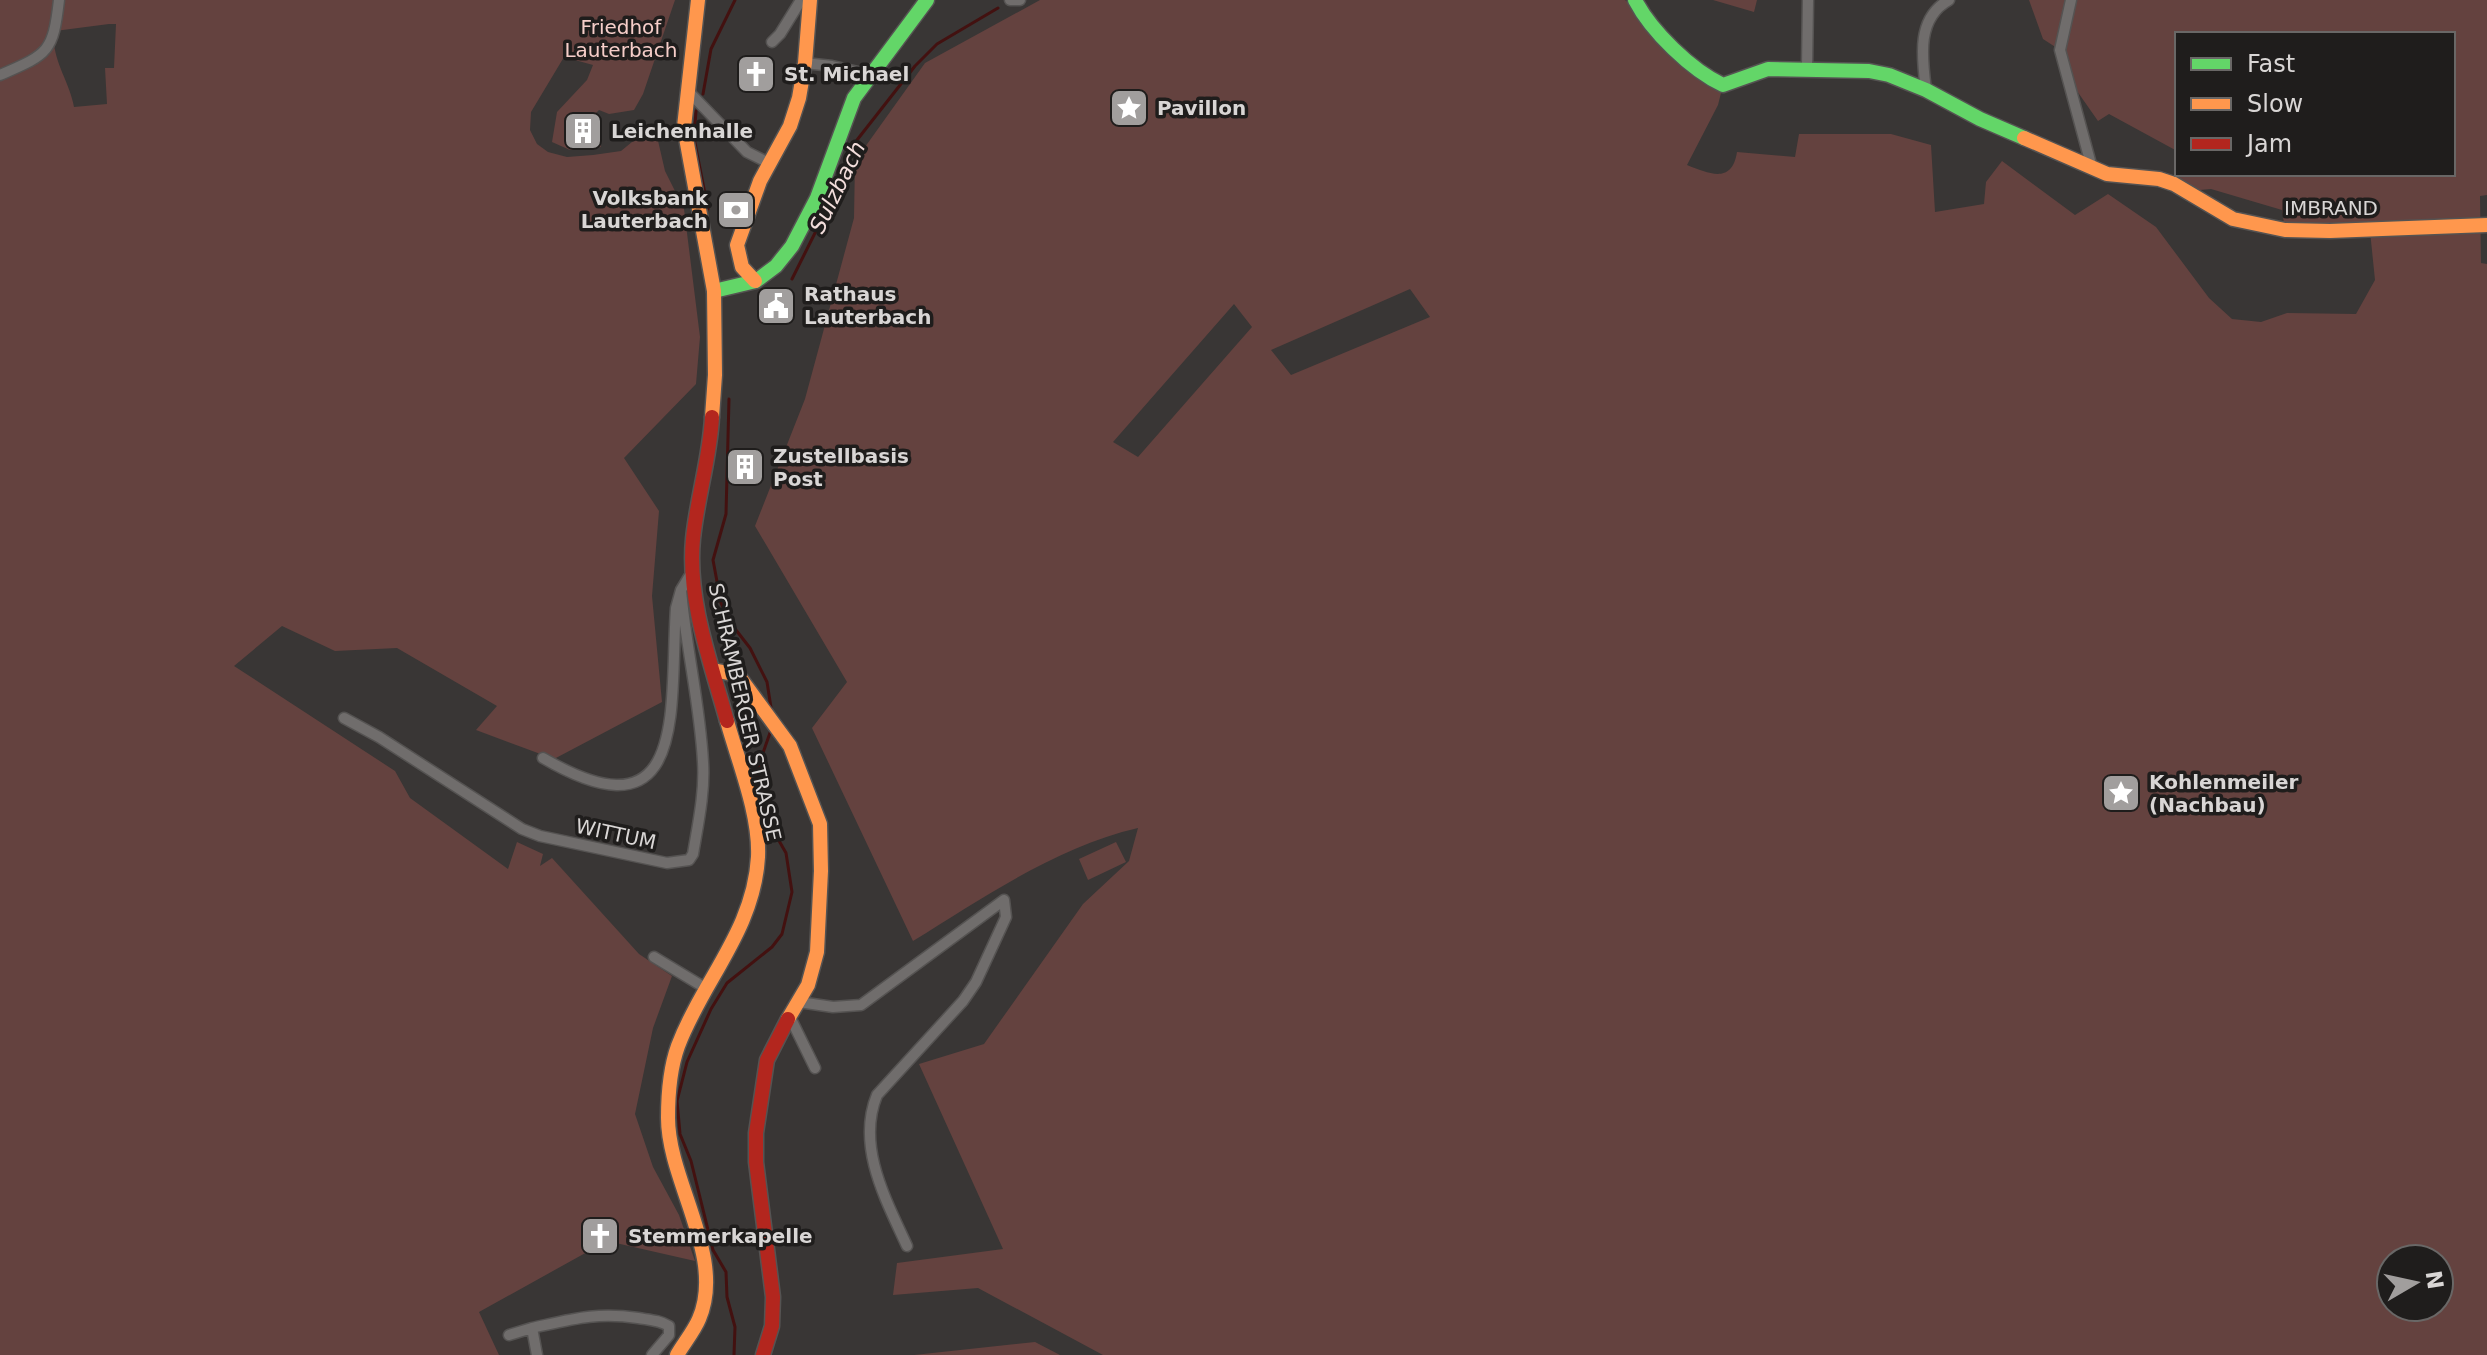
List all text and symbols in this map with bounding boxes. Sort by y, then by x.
park label: Friedhof Lauterbach [564,15,678,62]
legend [2175,32,2455,176]
text: Fast [2247,50,2295,78]
church icon: St. Michael [735,53,777,95]
place label: St. Michael [784,62,909,86]
place icon: Pavillon [1108,87,1150,129]
text: Slow [2247,90,2303,118]
place label: Pavillon [1157,96,1246,120]
building icon: Leichenhalle [562,110,604,152]
place label: Leichenhalle [611,119,753,143]
text: Jam [2245,130,2292,158]
water label: Sulzbach [805,137,870,237]
place label: Volksbank Lauterbach [581,186,709,233]
bank icon: Volksbank Lauterbach [715,189,757,231]
street label: IMBRAND [2284,196,2378,220]
place label: Rathaus Lauterbach [804,282,931,329]
public building icon: Rathaus Lauterbach [755,285,797,327]
place label: Zustellbasis Post [773,444,909,491]
building icon: Zustellbasis Post [724,446,766,488]
street label: SCHRAMBERGER STRASSE [704,581,786,843]
place label: Kohlenmeiler (Nachbau) [2149,770,2298,817]
place icon: Kohlenmeiler (Nachbau) [2100,772,2142,814]
street label: WITTUM [574,814,658,854]
church icon: Stemmerkapelle [579,1215,621,1257]
place label: Stemmerkapelle [628,1224,813,1248]
north arrow [2375,1243,2455,1323]
text: N [2420,1269,2448,1291]

